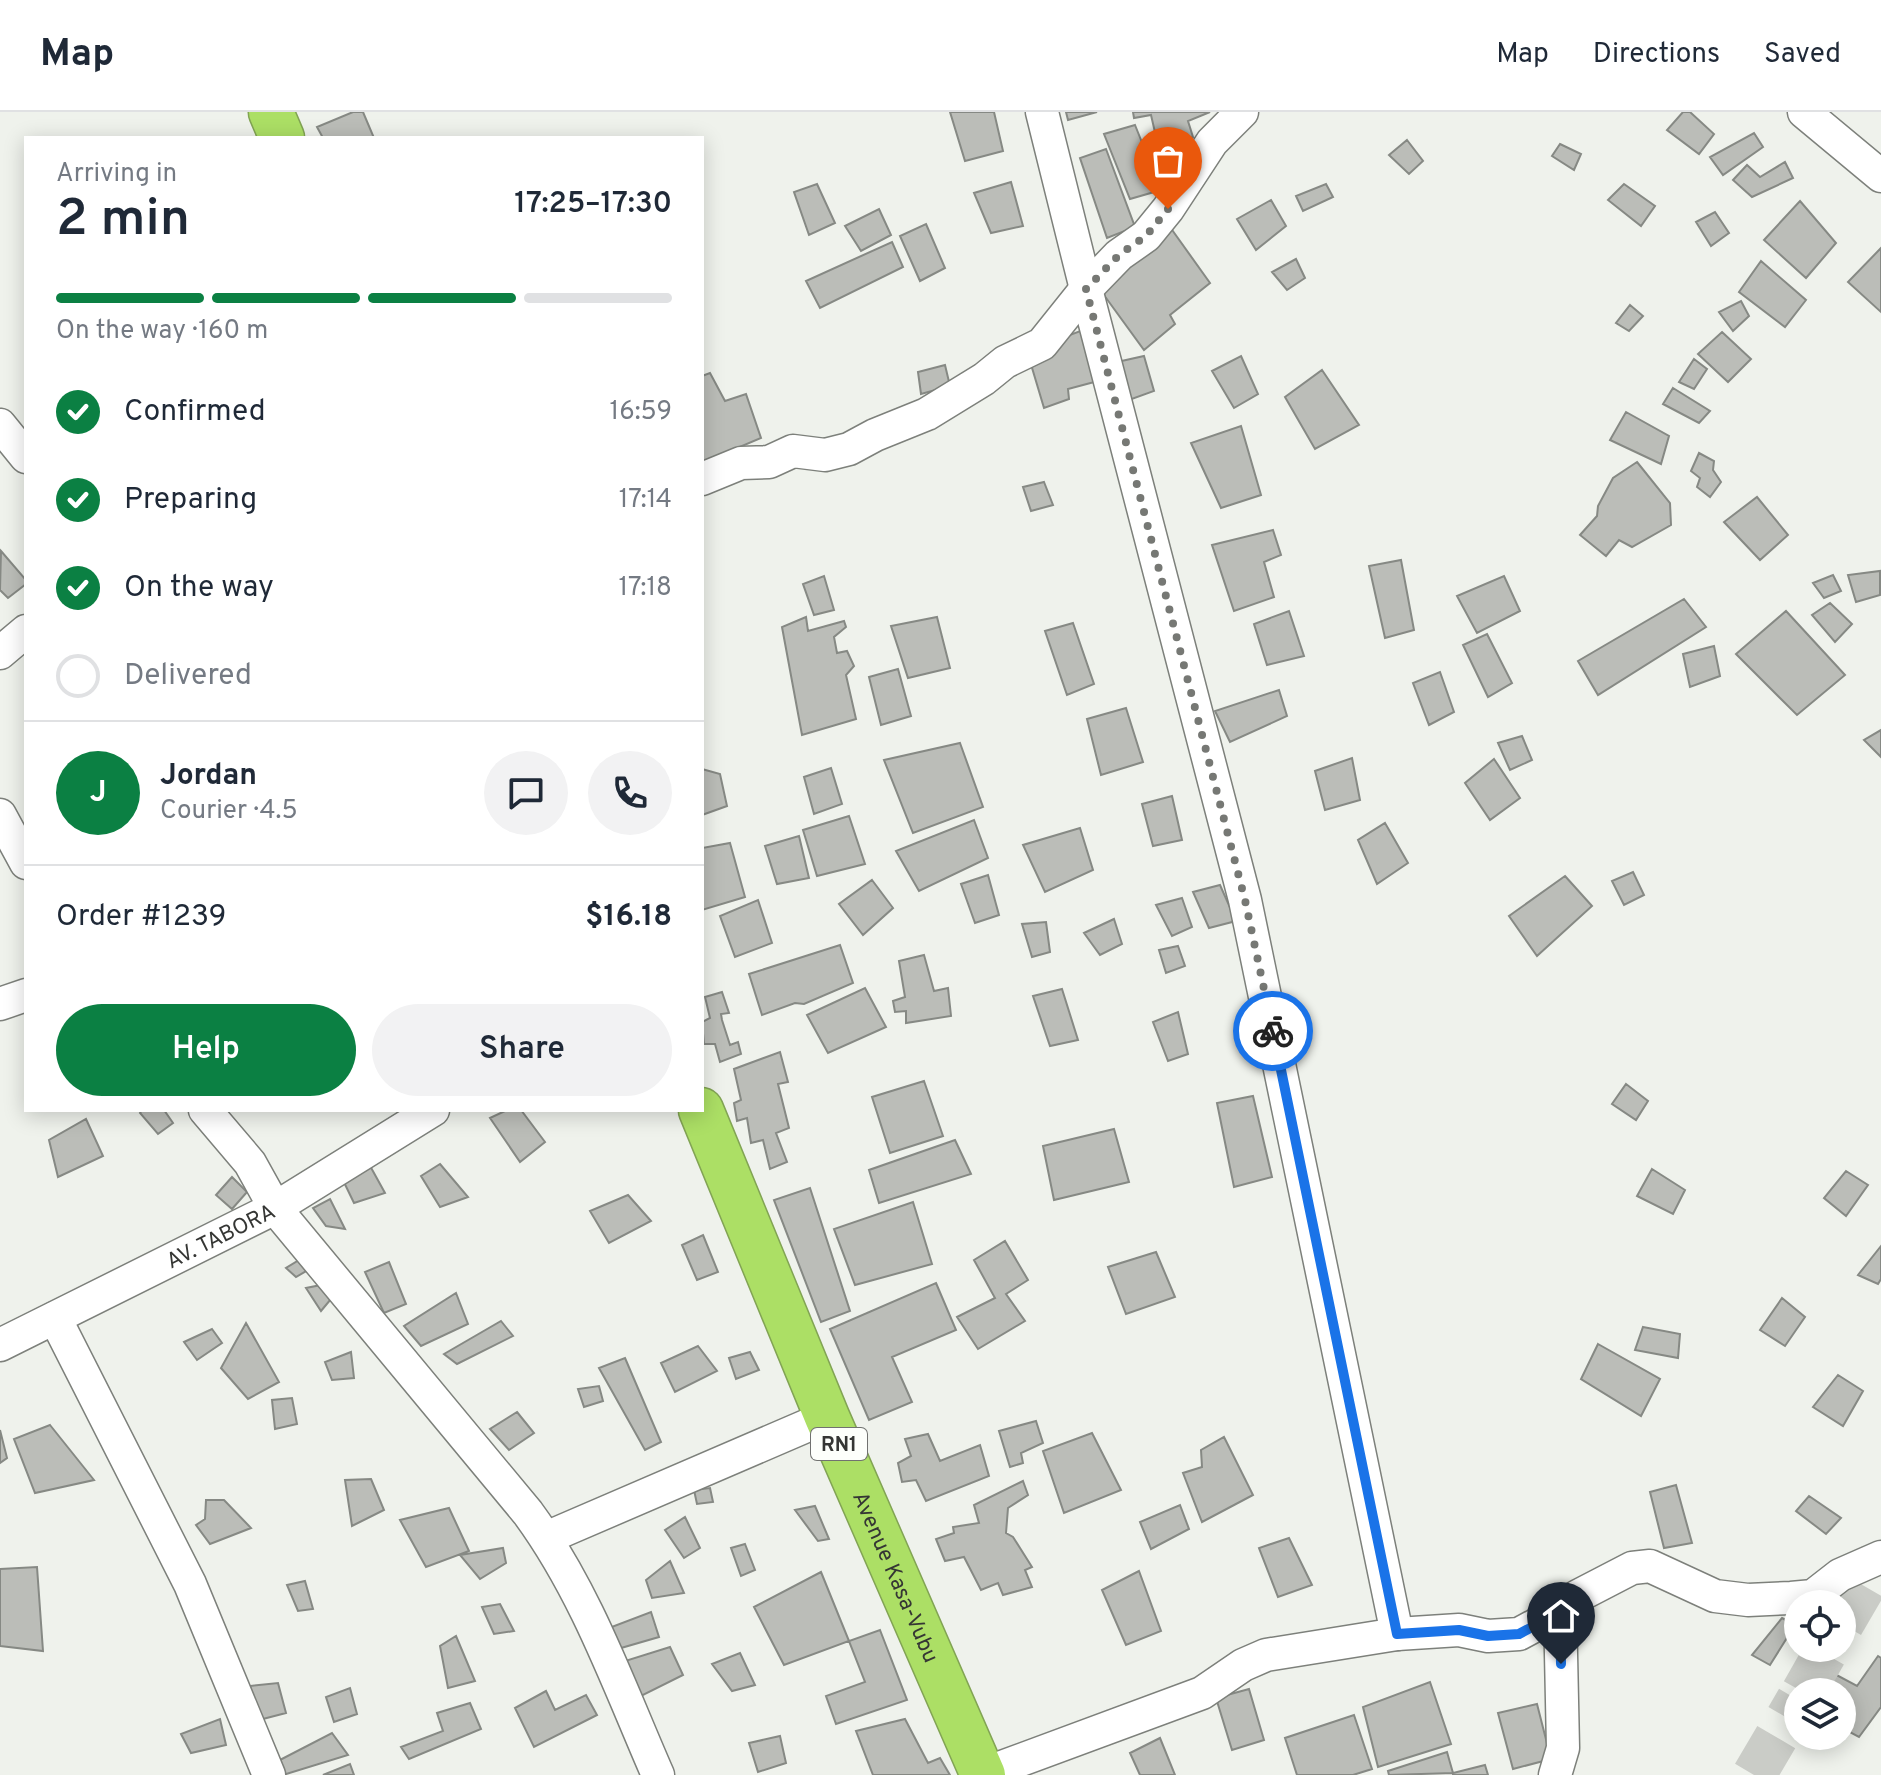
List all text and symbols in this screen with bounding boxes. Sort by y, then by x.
text: Map [40,31,114,80]
text: Map [1496,37,1549,73]
text: Directions [1593,37,1720,73]
text: Saved [1764,37,1841,73]
pin [1134,127,1202,209]
icon: bag [1146,139,1190,183]
text: Arriving in [56,158,177,191]
text: 17:25–17:30 [514,186,672,223]
text: 2 min [56,188,190,254]
text: On the way · 160 m [56,315,268,348]
icon: check [56,390,100,434]
text: Confirmed [124,394,266,431]
text: 16:59 [610,396,672,429]
icon: check [56,478,100,522]
text: Preparing [124,482,257,519]
text: 17:14 [619,484,672,517]
icon: check [56,566,100,610]
text: On the way [124,570,274,607]
text: 17:18 [618,572,672,605]
text: Delivered [124,658,252,695]
button: chat [484,751,568,835]
button: phone [588,751,672,835]
text: Jordan [160,758,257,795]
text: J [90,775,106,812]
text: Courier · 4.5 [160,795,298,828]
text: Order #1239 [56,899,226,936]
text: $16.18 [585,899,672,936]
courier [1233,991,1313,1071]
button: Help [56,1004,356,1096]
button: Share [372,1004,672,1096]
icon: bike [1251,1009,1295,1053]
street label: AV. TABORA [162,1199,280,1276]
road number: RN1 [811,1428,867,1460]
street label: Avenue Kasa-Vubu [845,1488,943,1667]
pin [1527,1582,1595,1664]
map controls [1784,1590,1856,1750]
button: locate [1784,1590,1856,1662]
icon: home [1539,1594,1583,1638]
button: layers [1784,1678,1856,1750]

